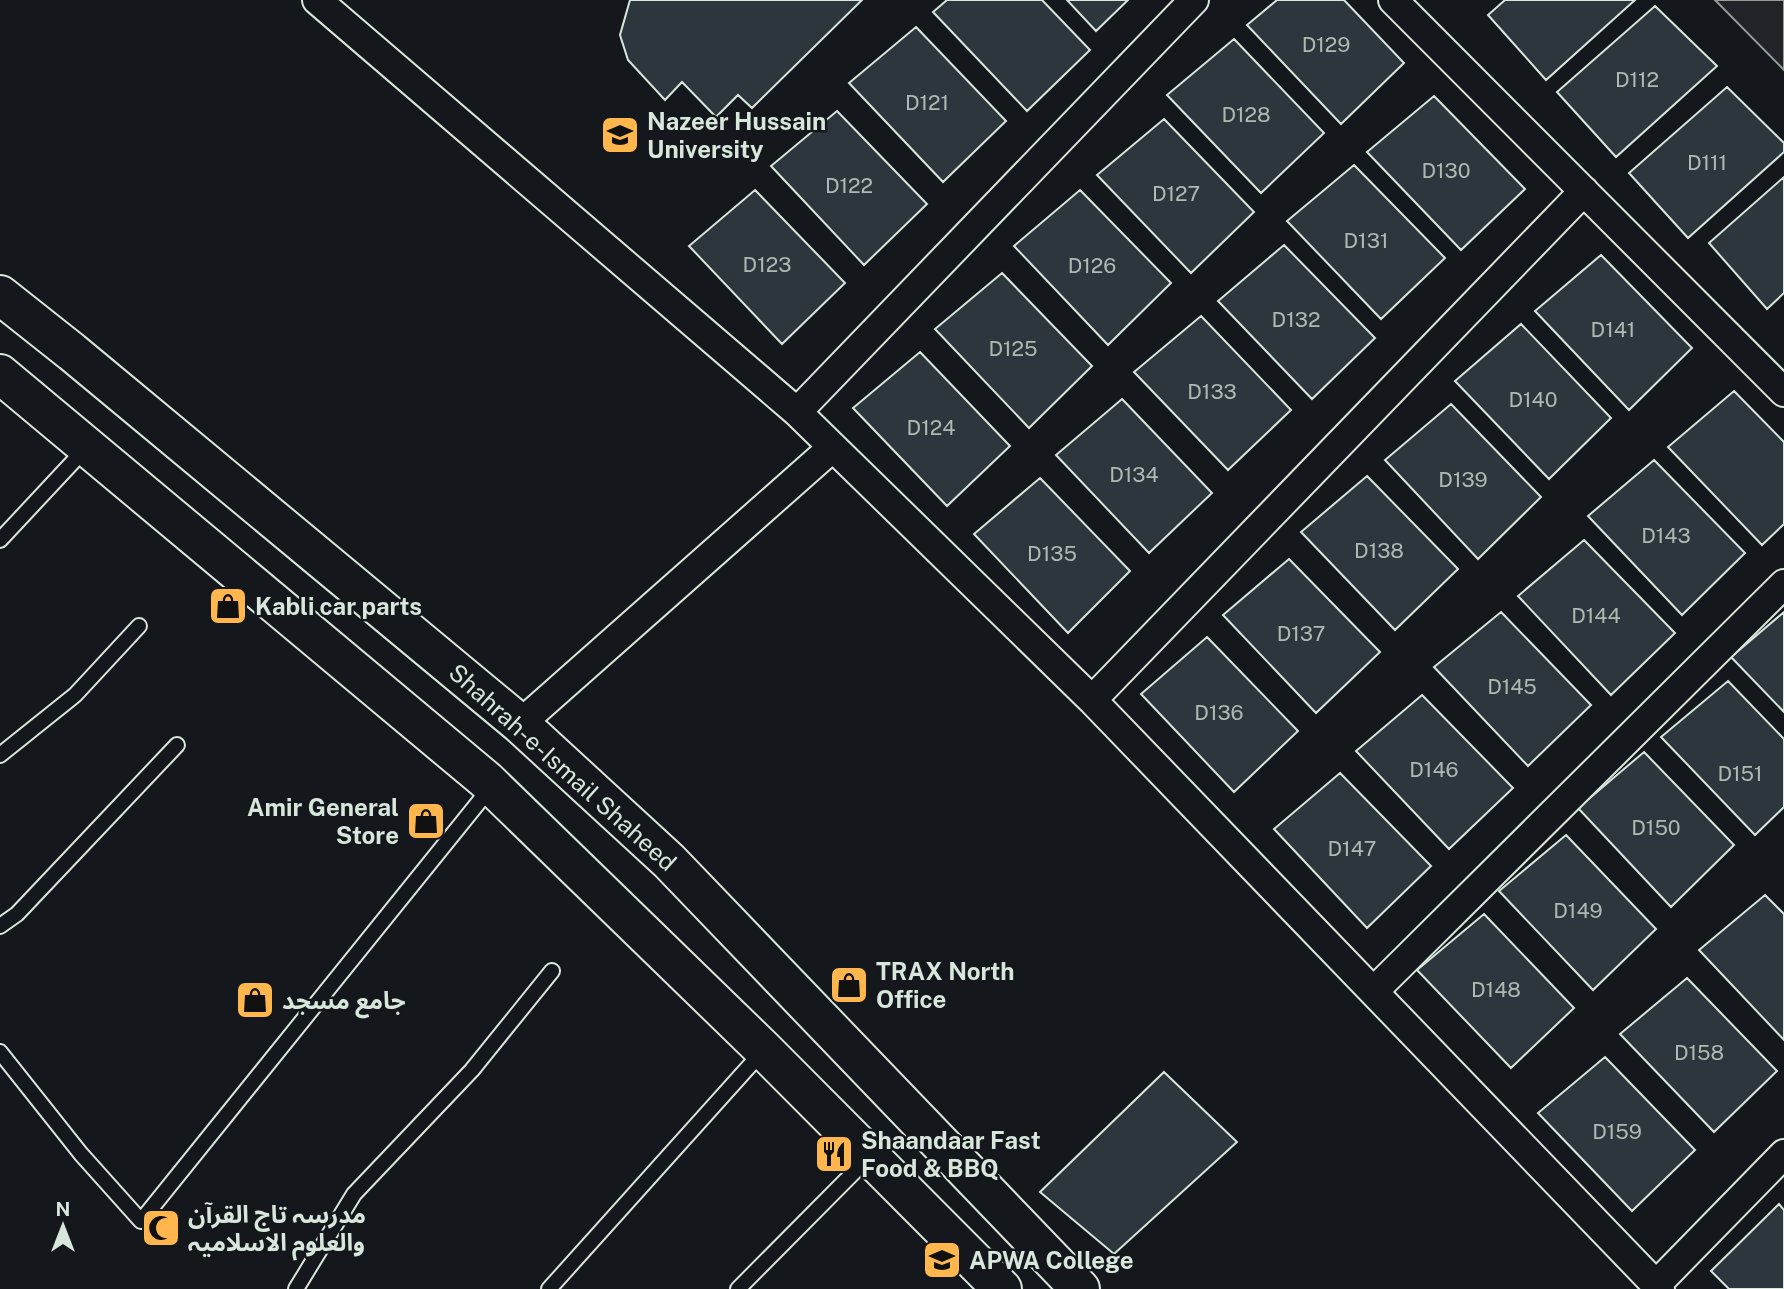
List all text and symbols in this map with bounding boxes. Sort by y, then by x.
house number: D129 [1302,32,1350,57]
house number: D112 [1615,67,1659,92]
house number: D121 [905,90,949,115]
house number: D128 [1221,102,1271,127]
place label: Nazeer Hussain University [647,107,826,163]
school or university icon: Nazeer Hussain University [599,114,641,156]
house number: D111 [1687,150,1727,175]
house number: D130 [1421,158,1471,183]
house number: D122 [825,173,873,198]
house number: D127 [1152,181,1200,206]
house number: D131 [1344,228,1388,253]
house number: D123 [743,252,791,277]
house number: D126 [1068,253,1116,278]
house number: D132 [1272,307,1320,332]
house number: D141 [1591,317,1635,342]
house number: D125 [988,336,1038,361]
house number: D133 [1187,379,1237,404]
house number: D140 [1508,387,1558,412]
house number: D124 [907,415,955,440]
house number: D134 [1109,462,1159,487]
house number: D139 [1438,467,1488,492]
house number: D143 [1641,523,1691,548]
house number: D138 [1354,538,1404,563]
house number: D135 [1027,541,1077,566]
shop icon: Kabli car parts [207,585,249,627]
place label: Kabli car parts [255,592,422,620]
house number: D144 [1571,603,1621,628]
house number: D137 [1277,621,1325,646]
street label: Shahrah-e-Ismail Shaheed [444,658,682,876]
house number: D145 [1487,674,1537,699]
house number: D136 [1194,700,1244,725]
house number: D146 [1409,757,1459,782]
house number: D151 [1717,761,1763,786]
place label: Amir General Store [247,793,399,849]
shop icon: Amir General Store [405,800,447,842]
house number: D150 [1631,815,1681,840]
house number: D147 [1328,836,1376,861]
house number: D149 [1553,898,1603,923]
place label: TRAX North Office [876,957,1014,1013]
shop icon: TRAX North Office [828,964,870,1006]
house number: D148 [1471,977,1521,1002]
shop icon: جامع مسجد [234,979,276,1021]
place label: جامع مسجد [282,986,406,1019]
house number: D158 [1674,1040,1724,1065]
house number: D159 [1592,1119,1642,1144]
place label: Shaandaar Fast Food & BBQ [861,1126,1041,1182]
restaurant icon: Shaandaar Fast Food & BBQ [813,1133,855,1175]
north arrow [28,1191,98,1261]
text: N [56,1198,70,1220]
place label: مدرسہ تاج القرآن والعلوم الاسلامیہ [188,1200,366,1261]
mosque icon: مدرسہ تاج القرآن والعلوم الاسلامیہ [140,1207,182,1249]
school or university icon: APWA College [921,1239,963,1281]
place label: APWA College [969,1246,1134,1274]

